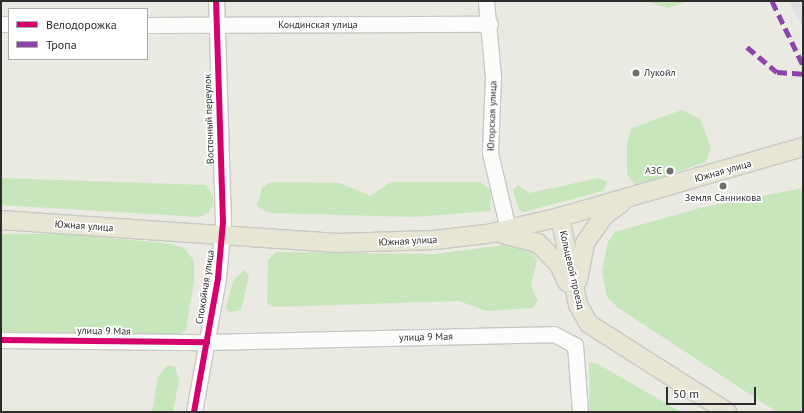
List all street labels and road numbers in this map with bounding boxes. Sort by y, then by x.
street label: Кондинская улица [278,19,358,31]
street label: Восточный переулок [201,74,217,164]
street label: Югорская улица [485,81,499,151]
street label: Южная улица [693,157,753,185]
street label: Южная улица [54,218,114,234]
street label: Кольцевой проезд [557,229,587,311]
street label: Южная улица [378,233,438,249]
street label: Спокойная улица [193,249,217,325]
street label: улица 9 Мая [77,325,131,337]
street label: улица 9 Мая [399,331,453,343]

